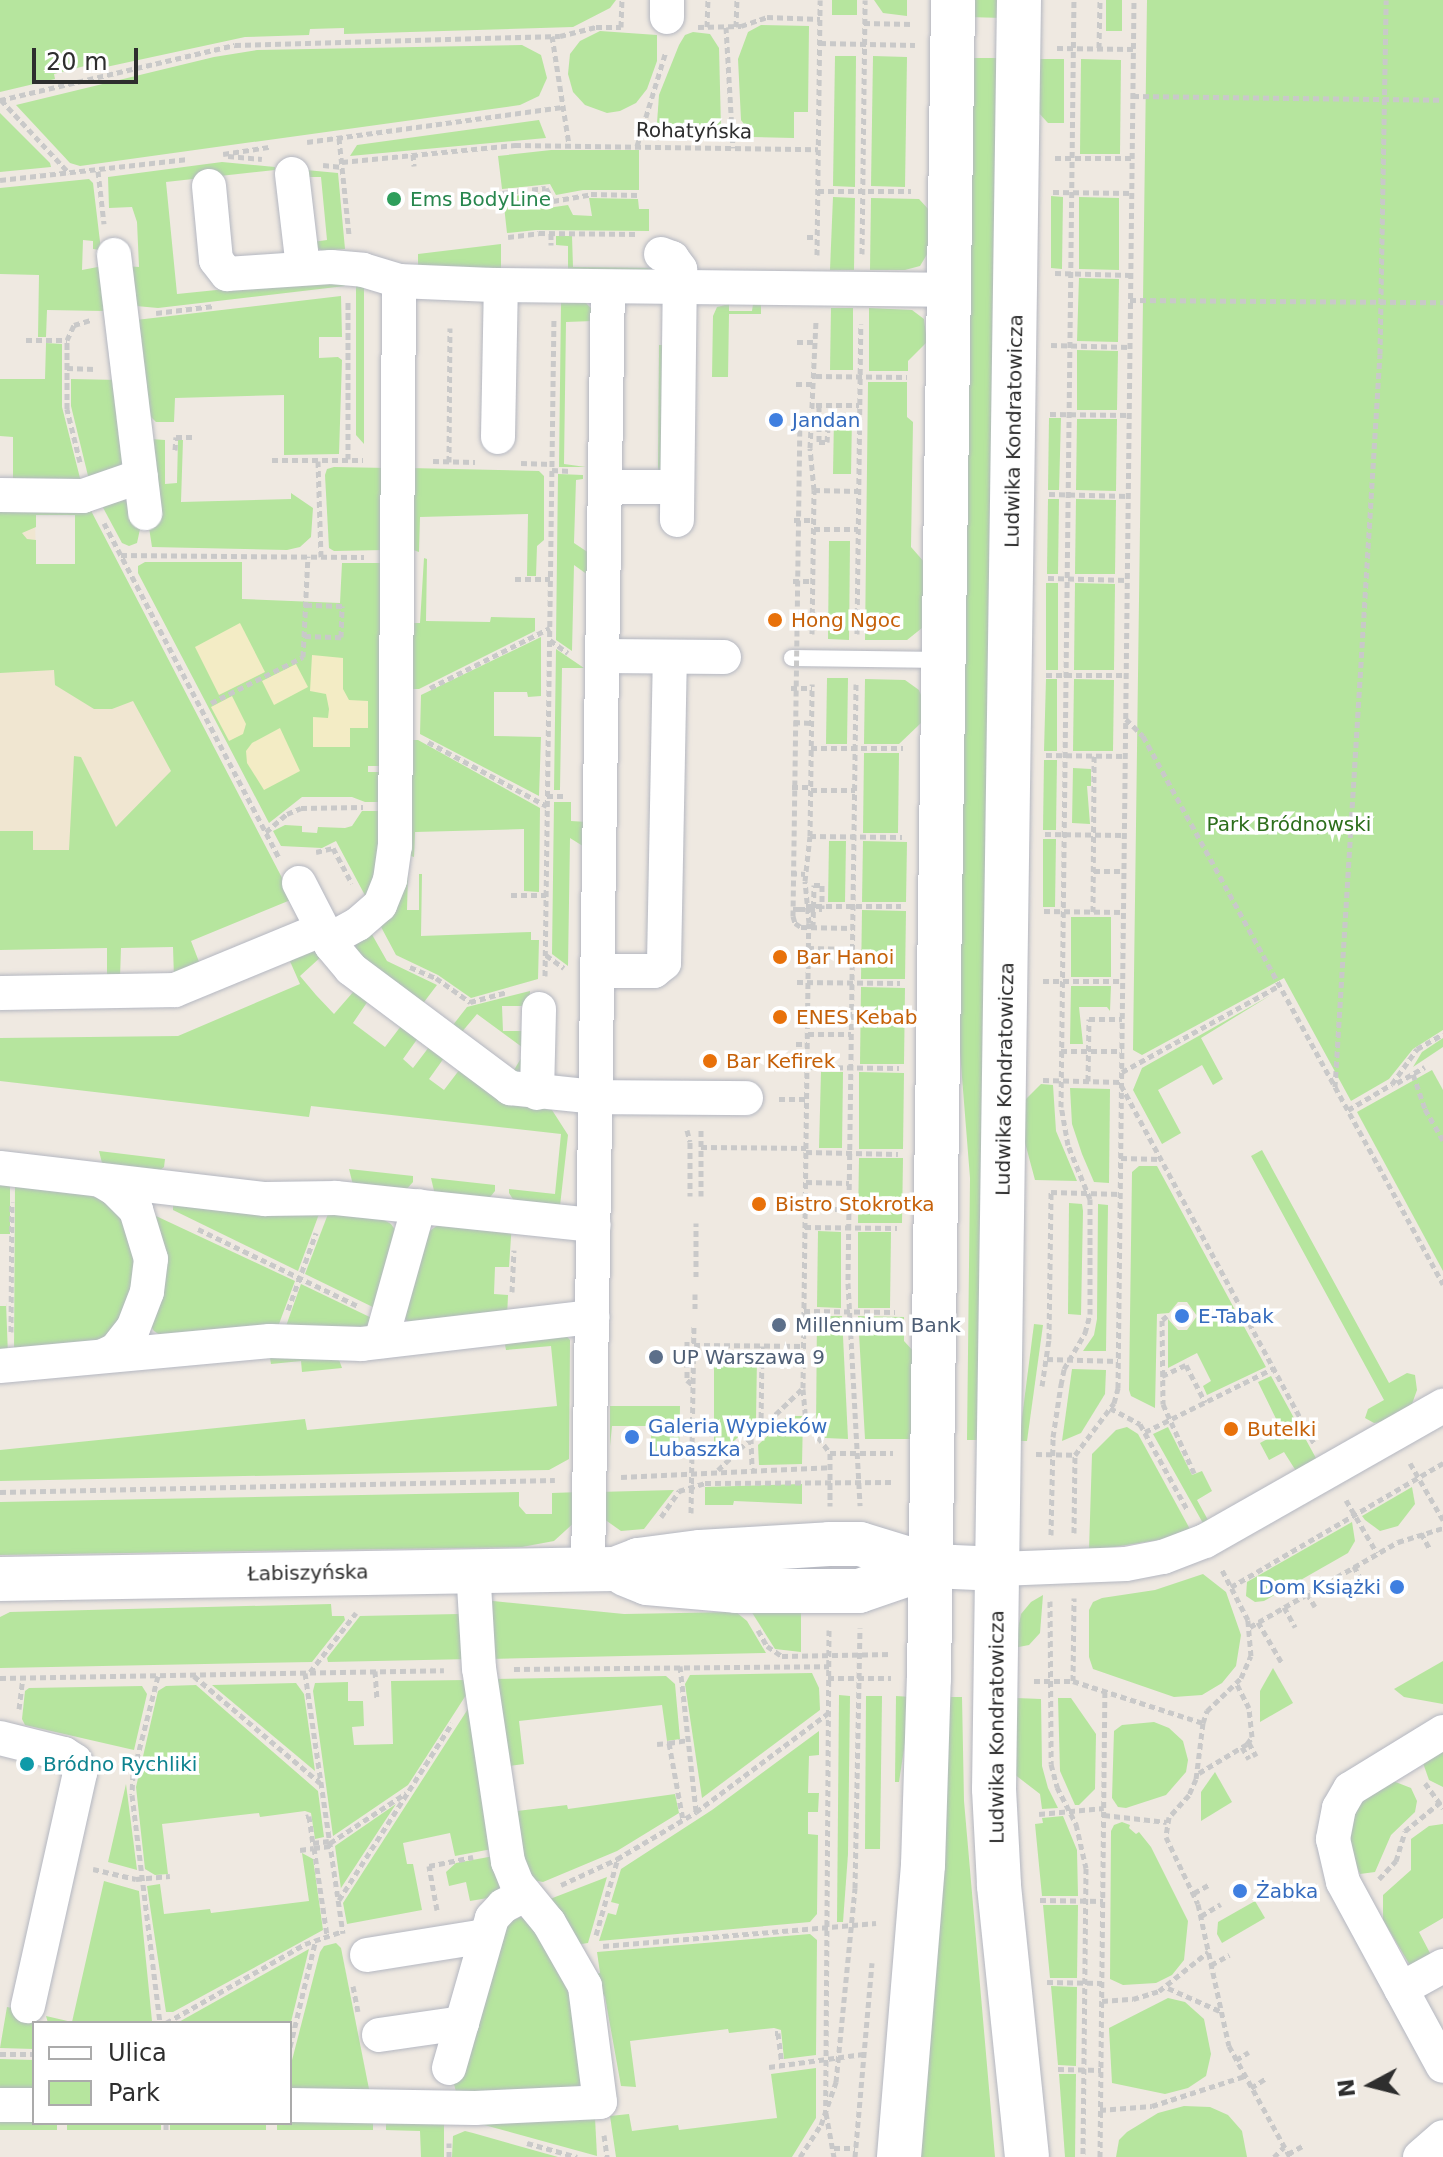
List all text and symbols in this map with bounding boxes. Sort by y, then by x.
scale bar [36,32,142,82]
text: 20 m [46,48,108,76]
street label: Rohatyńska [636,118,752,144]
place label: Ems BodyLine [410,187,551,211]
marker: Ems BodyLine [385,190,403,208]
street label: Ludwika Kondratowicza [1000,314,1028,548]
place label: Jandan [792,408,860,432]
marker: Jandan [767,411,785,429]
place label: Hong Ngoc [791,608,901,632]
marker: Hong Ngoc [766,611,784,629]
park label: Park Bródnowski [1207,812,1371,836]
place label: Bar Hanoi [796,945,894,969]
marker: Bar Hanoi [771,948,789,966]
street label: Ludwika Kondratowicza [991,962,1019,1196]
place label: ENES Kebab [796,1005,917,1029]
marker: ENES Kebab [771,1008,789,1026]
place label: Bar Kefirek [726,1049,835,1073]
marker: Bar Kefirek [701,1052,719,1070]
place label: Bistro Stokrotka [775,1192,935,1216]
marker: Bistro Stokrotka [750,1195,768,1213]
place label: E-Tabak [1198,1304,1274,1328]
marker: E-Tabak [1173,1307,1191,1325]
place label: Millennium Bank [795,1313,961,1337]
marker: Millennium Bank [770,1316,788,1334]
place label: UP Warszawa 9 [672,1345,825,1369]
marker: UP Warszawa 9 [647,1348,665,1366]
place label: Galeria Wypieków Lubaszka [648,1414,827,1461]
place label: Butelki [1247,1417,1316,1441]
marker: Butelki [1222,1420,1240,1438]
marker: Galeria Wypieków Lubaszka [623,1428,641,1446]
street label: Łabiszyńska [247,1560,369,1586]
place label: Dom Książki [1259,1575,1381,1599]
marker: Dom Książki [1388,1578,1406,1596]
street label: Ludwika Kondratowicza [985,1610,1009,1844]
place label: Bródno Rychliki [43,1752,197,1776]
marker: Bródno Rychliki [18,1755,36,1773]
place label: Żabka [1256,1879,1318,1903]
marker: Żabka [1231,1882,1249,1900]
legend [32,2021,292,2125]
text: Ulica [108,2039,167,2067]
north arrow [1331,2045,1411,2125]
text: N [1333,2077,1360,2099]
text: Park [108,2079,160,2107]

